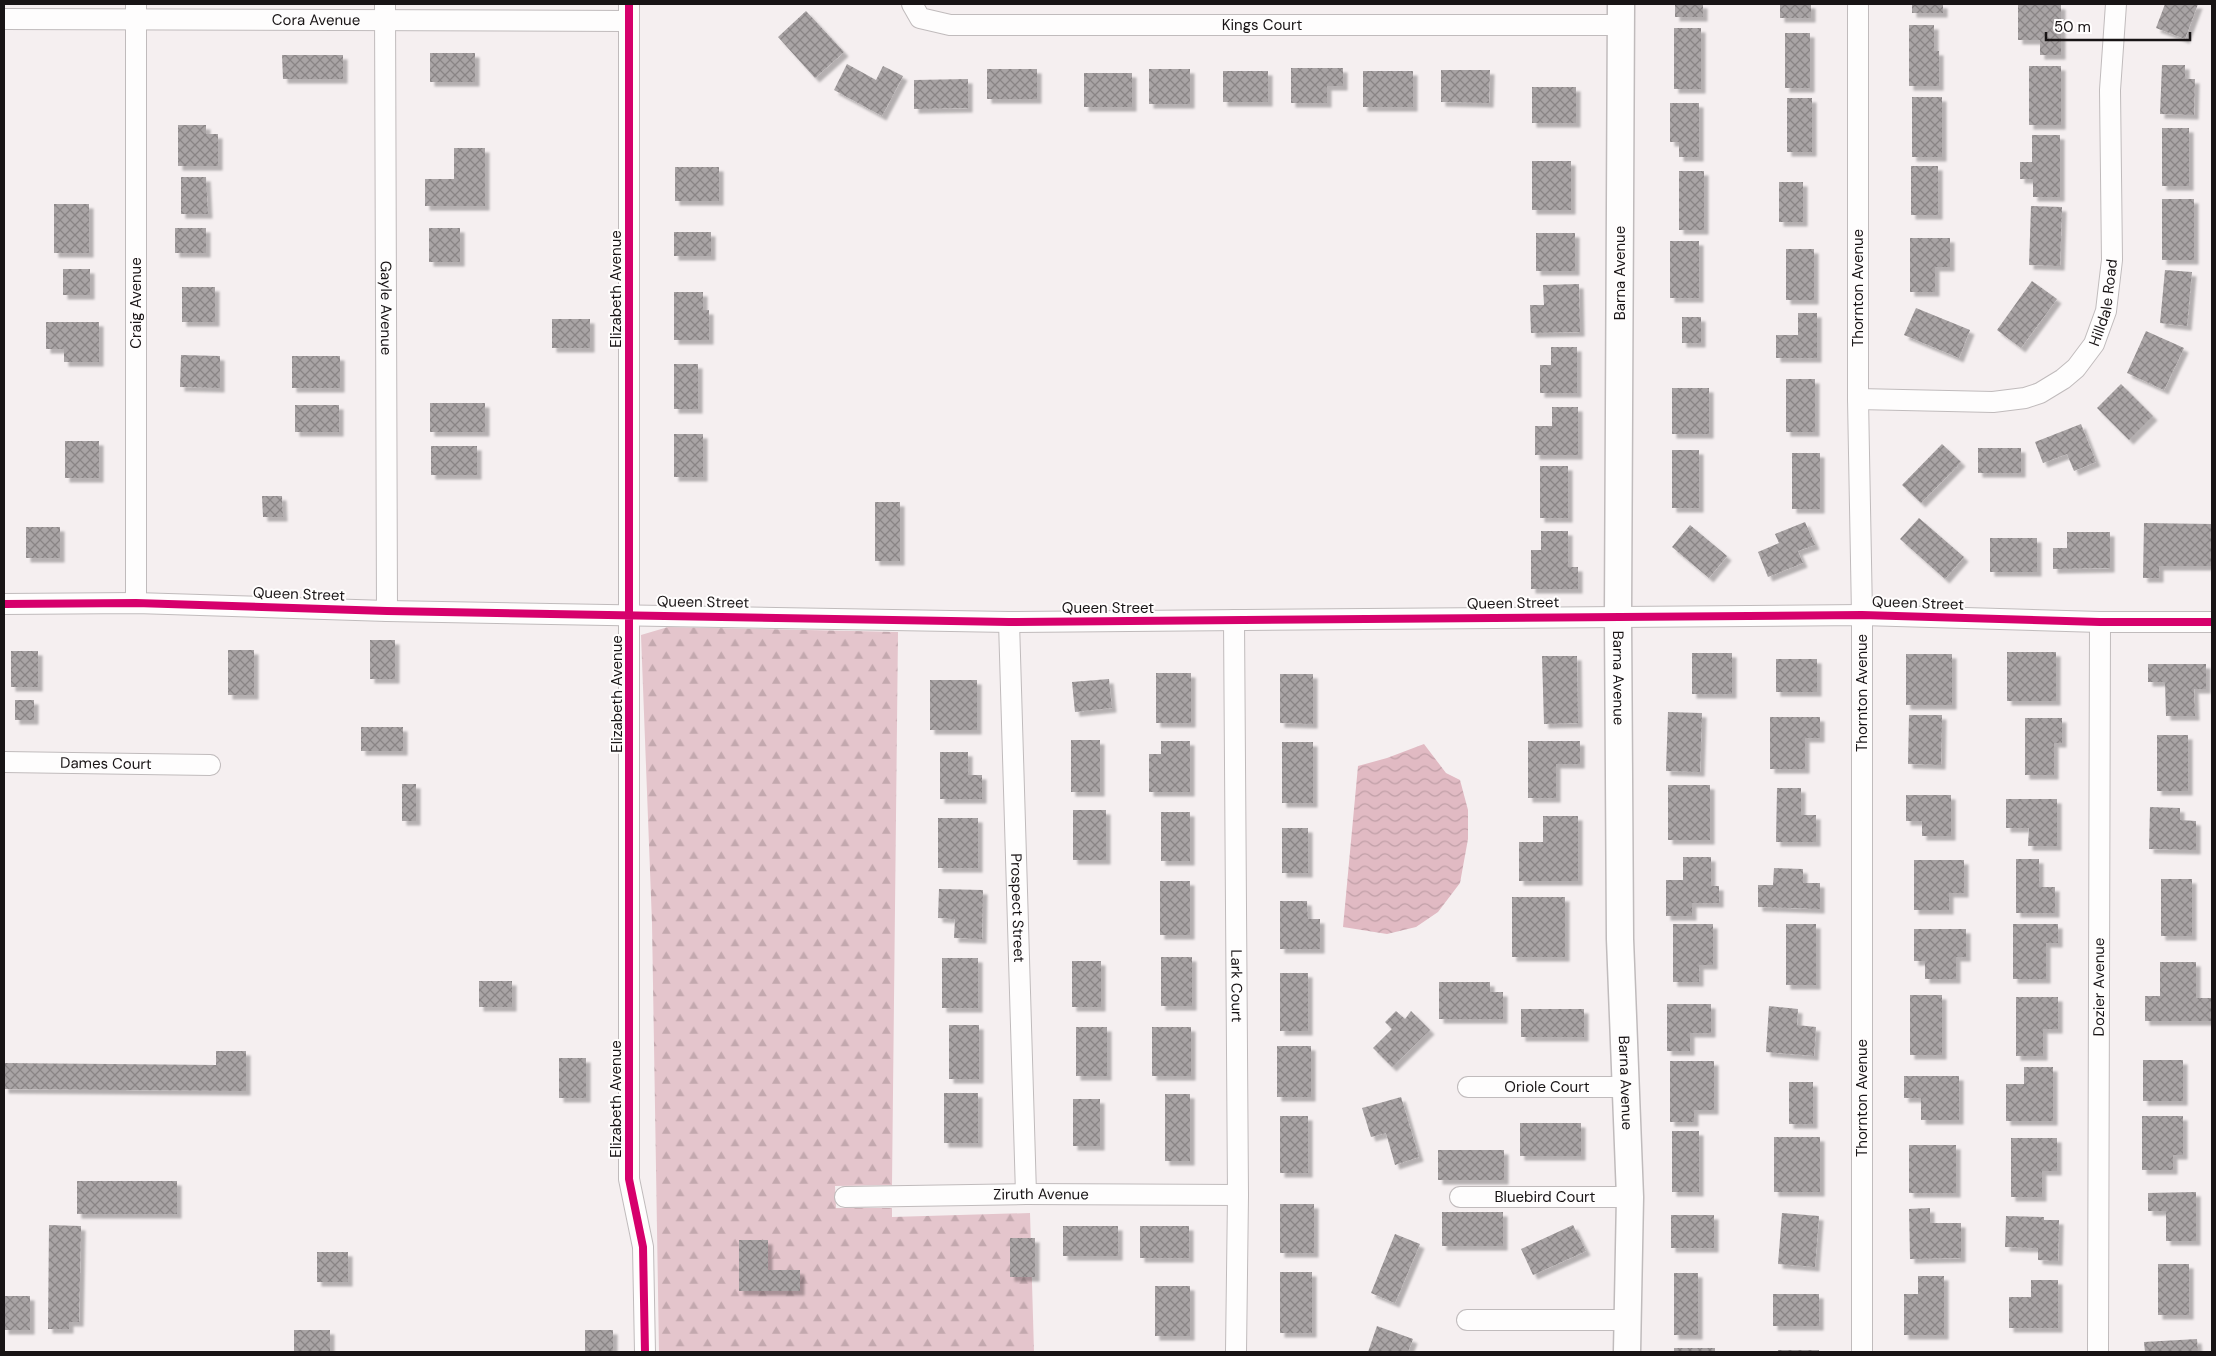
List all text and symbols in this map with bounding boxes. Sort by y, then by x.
street label: Cora Avenue [272,10,360,30]
scale bar [2046,10,2190,42]
street label: Kings Court [1222,15,1302,35]
text: 50 m [2054,17,2091,37]
street label: Barna Avenue [1610,226,1630,320]
street label: Thornton Avenue [1848,229,1868,347]
street label: Elizabeth Avenue [606,230,626,348]
street label: Craig Avenue [126,257,146,349]
street label: Hilldale Road [2084,258,2122,349]
street label: Gayle Avenue [376,261,396,355]
street label: Queen Street [252,582,346,606]
street label: Queen Street [657,591,749,613]
street label: Queen Street [1871,591,1965,615]
street label: Queen Street [1467,592,1559,614]
street label: Queen Street [1062,598,1154,618]
street label: Barna Avenue [1608,631,1629,725]
street label: Thornton Avenue [1852,634,1872,752]
street label: Elizabeth Avenue [607,635,627,753]
street label: Dames Court [60,753,152,774]
street label: Prospect Street [1006,853,1029,963]
street label: Dozier Avenue [2089,938,2109,1036]
street label: Lark Court [1226,949,1247,1023]
street label: Barna Avenue [1614,1035,1637,1131]
street label: Thornton Avenue [1852,1039,1872,1157]
street label: Elizabeth Avenue [606,1040,626,1158]
street label: Oriole Court [1504,1077,1590,1097]
street label: Ziruth Avenue [993,1184,1089,1205]
street label: Bluebird Court [1495,1187,1596,1207]

